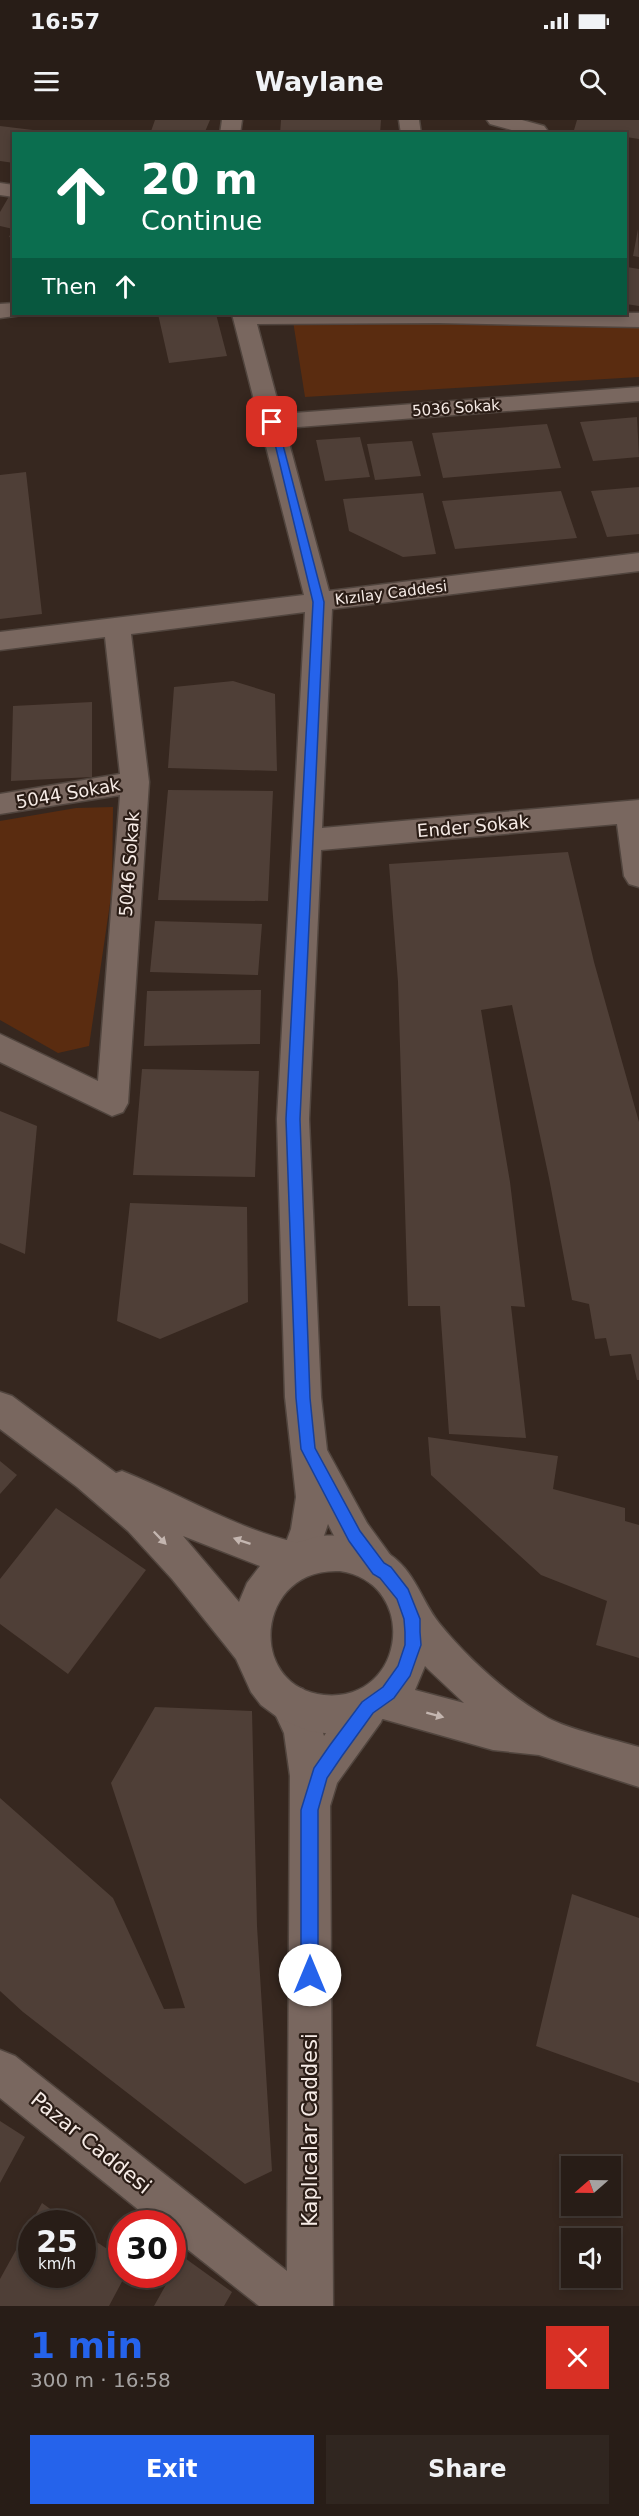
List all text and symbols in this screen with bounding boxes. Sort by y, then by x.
text: 16:57 [30,9,100,34]
icon: menu [30,65,63,98]
icon: search [576,65,609,98]
text: Waylane [255,66,384,97]
text: 20 m [141,155,258,204]
icon: ahead [42,156,120,234]
text: Continue [141,205,262,236]
icon: ahead [109,270,142,303]
text: Then [42,274,97,299]
pin [246,396,297,447]
street label: 5036 Sokak [412,396,501,420]
icon: arrive [255,405,288,438]
street label: Kızılay Caddesi [334,577,448,609]
street label: 5044 Sokak [14,773,122,813]
street label: 5046 Sokak [115,810,143,917]
street label: Ender Sokak [416,811,530,841]
one-way arrow [152,1531,166,1545]
one-way arrow [233,1536,251,1546]
one-way arrow [426,1710,444,1720]
position arrow [278,1943,342,2007]
street label: Kaplıcalar Caddesi [298,2033,322,2227]
street label: Pazar Caddesi [26,2087,156,2199]
north arrow [561,2156,621,2216]
map controls [561,2156,621,2288]
speed limit sign: 30 [108,2210,186,2288]
text: 25 [36,2224,78,2259]
button: sound [561,2228,621,2288]
text: km/h [38,2255,76,2273]
text: 1 min [30,2325,143,2366]
button: close [546,2326,609,2389]
text: 300 m · 16:58 [30,2368,171,2392]
button: Exit [30,2435,314,2504]
button: Share [326,2435,609,2504]

